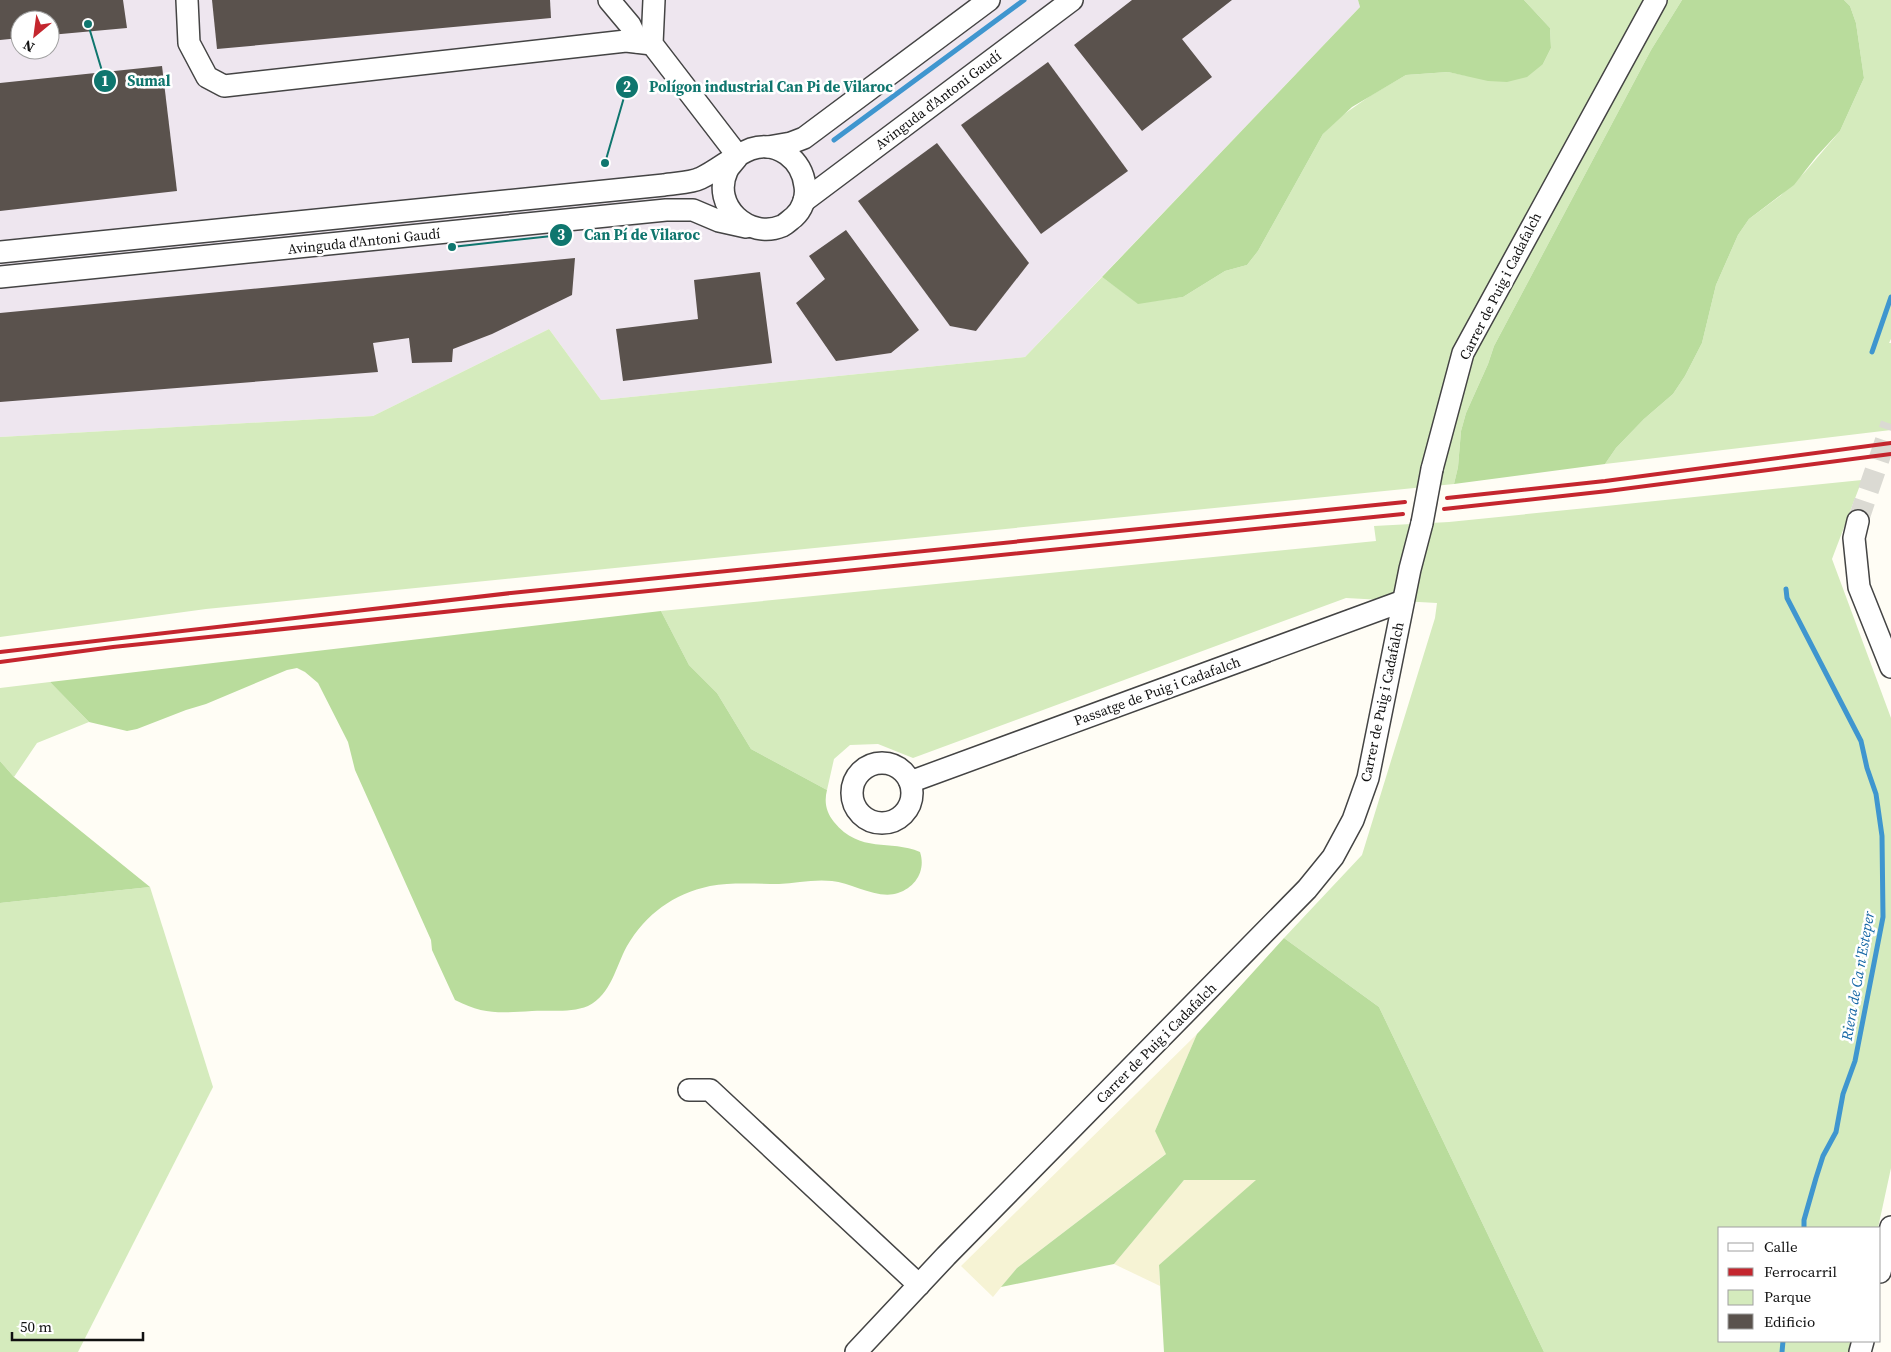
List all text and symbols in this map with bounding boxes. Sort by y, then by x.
north arrow [10,10,60,60]
text: N [19,35,38,58]
street label: Avinguda d'Antoni Gaudí [871,46,1005,154]
callout: Sumal [93,66,181,96]
text: 1 [101,70,109,91]
text: Sumal [127,70,171,91]
callout: Polígon industrial Can Pi de Vilaroc [614,72,903,102]
text: 2 [623,76,631,97]
text: Polígon industrial Can Pi de Vilaroc [649,76,893,97]
street label: Carrer de Puig i Cadafalch [1454,209,1546,363]
callout: Can Pí de Vilaroc [549,220,710,250]
street label: Avinguda d'Antoni Gaudí [287,223,441,259]
text: 3 [557,224,565,245]
text: Can Pí de Vilaroc [584,224,700,245]
street label: Carrer de Puig i Cadafalch [1355,620,1409,784]
street label: Passatge de Puig i Cadafalch [1071,652,1243,730]
water label: Riera de Ca n'Esteper [1836,909,1879,1043]
street label: Carrer de Puig i Cadafalch [1091,978,1221,1108]
legend [1718,1227,1881,1342]
text: Calle [1764,1236,1798,1257]
text: Ferrocarril [1764,1261,1838,1282]
text: Parque [1764,1286,1812,1307]
scale bar [12,1310,144,1342]
text: Edificio [1764,1311,1815,1332]
text: 50 m [20,1316,52,1337]

